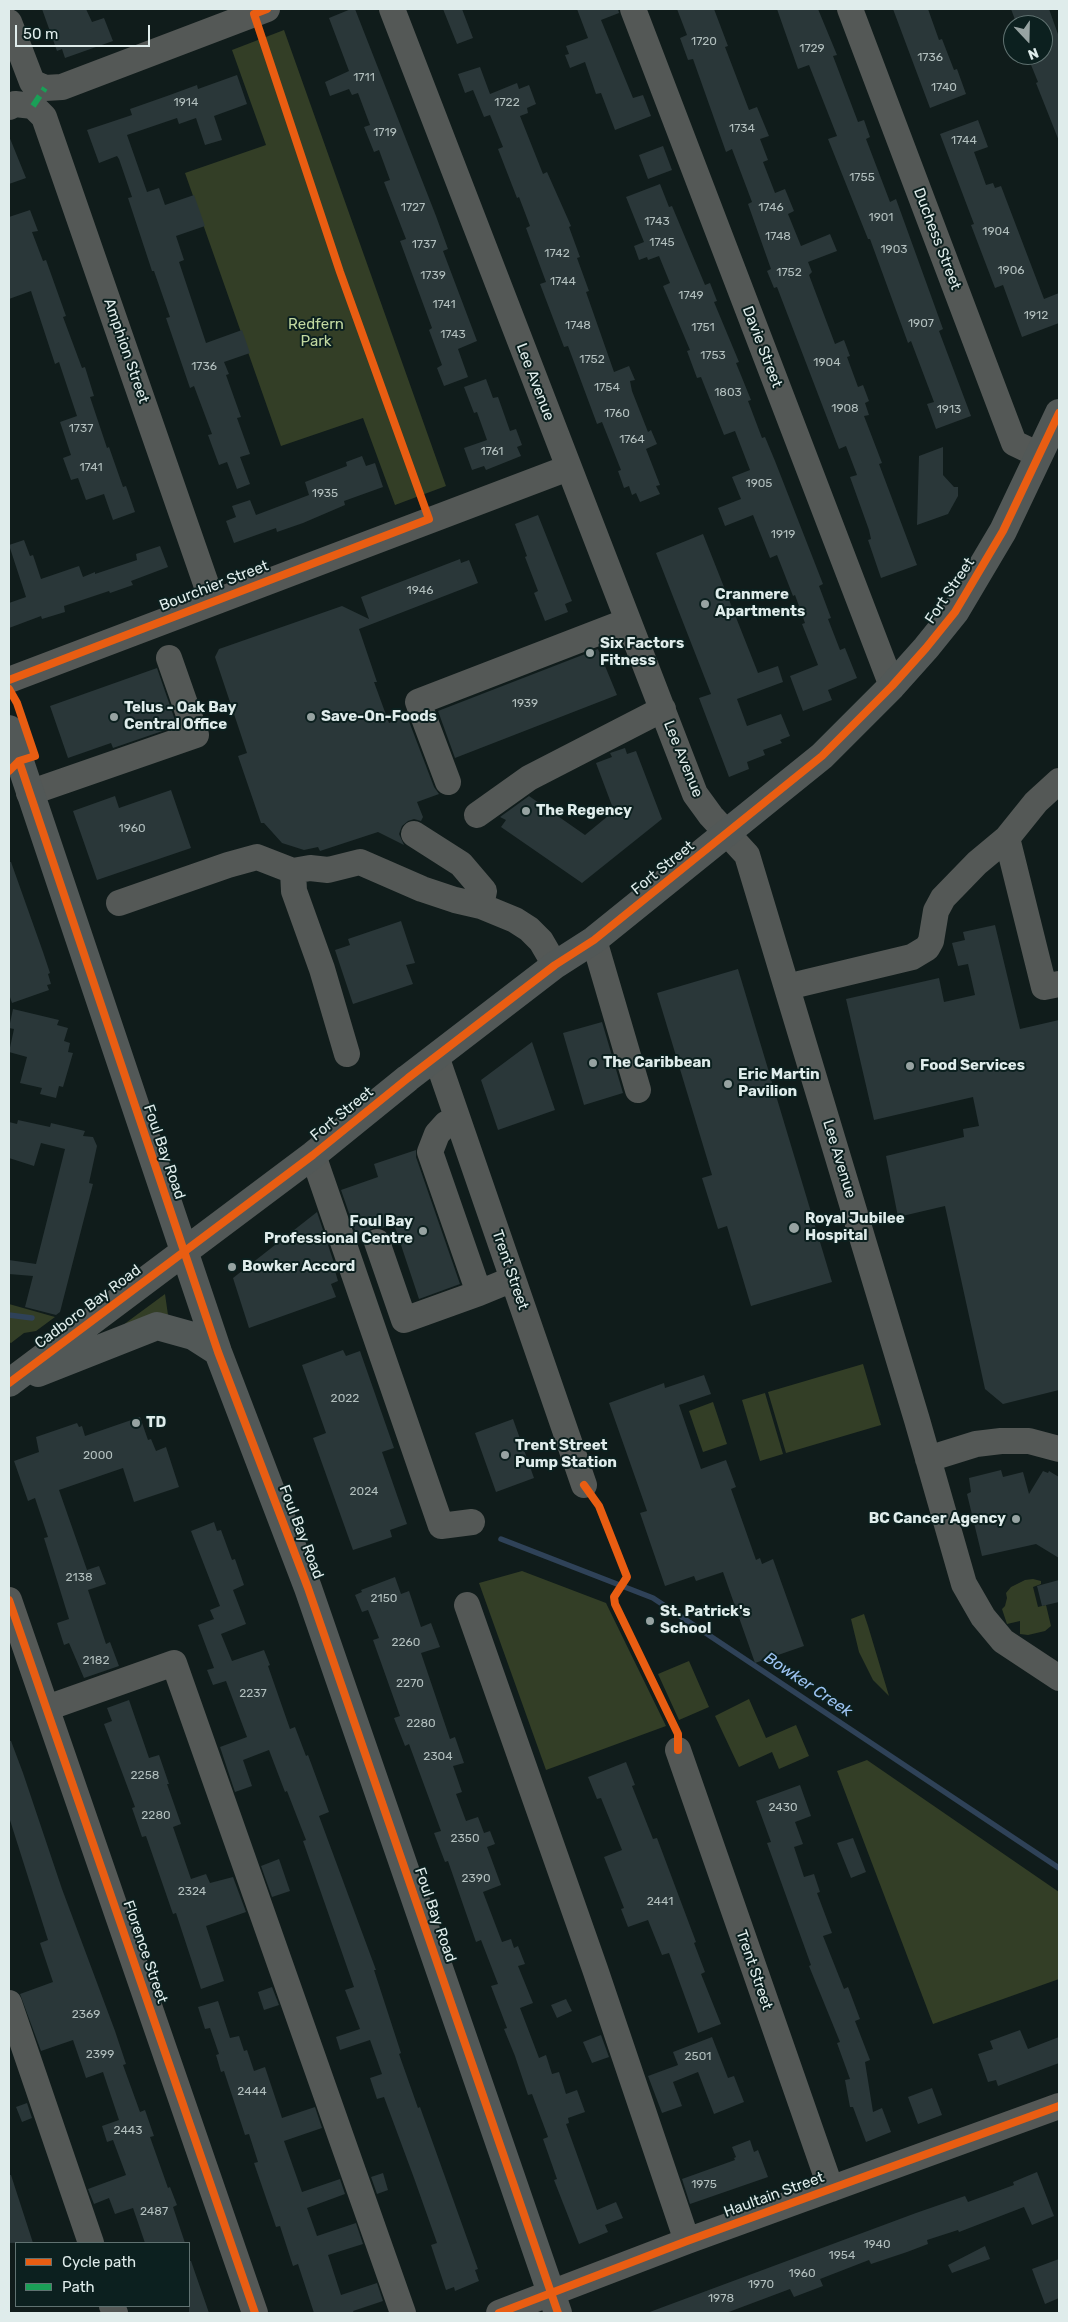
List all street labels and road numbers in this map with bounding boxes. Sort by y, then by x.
street label: Duchess Street [909,186,965,292]
street label: Amphion Street [100,296,152,406]
street label: Davie Street [738,304,786,390]
street label: Lee Avenue [512,341,558,423]
street label: Fort Street [921,555,979,627]
street label: Bourchier Street [157,557,271,615]
street label: Lee Avenue [659,718,707,800]
street label: Fort Street [628,837,698,899]
street label: Fort Street [307,1083,377,1145]
street label: Foul Bay Road [139,1102,189,1202]
street label: Lee Avenue [819,1117,859,1201]
street label: Trent Street [488,1228,532,1312]
street label: Cadboro Bay Road [31,1261,145,1353]
street label: Foul Bay Road [275,1482,327,1582]
street label: Foul Bay Road [410,1865,460,1965]
street label: Florence Street [119,1898,171,2006]
street label: Trent Street [732,1928,776,2012]
street label: Haultain Street [721,2168,827,2222]

